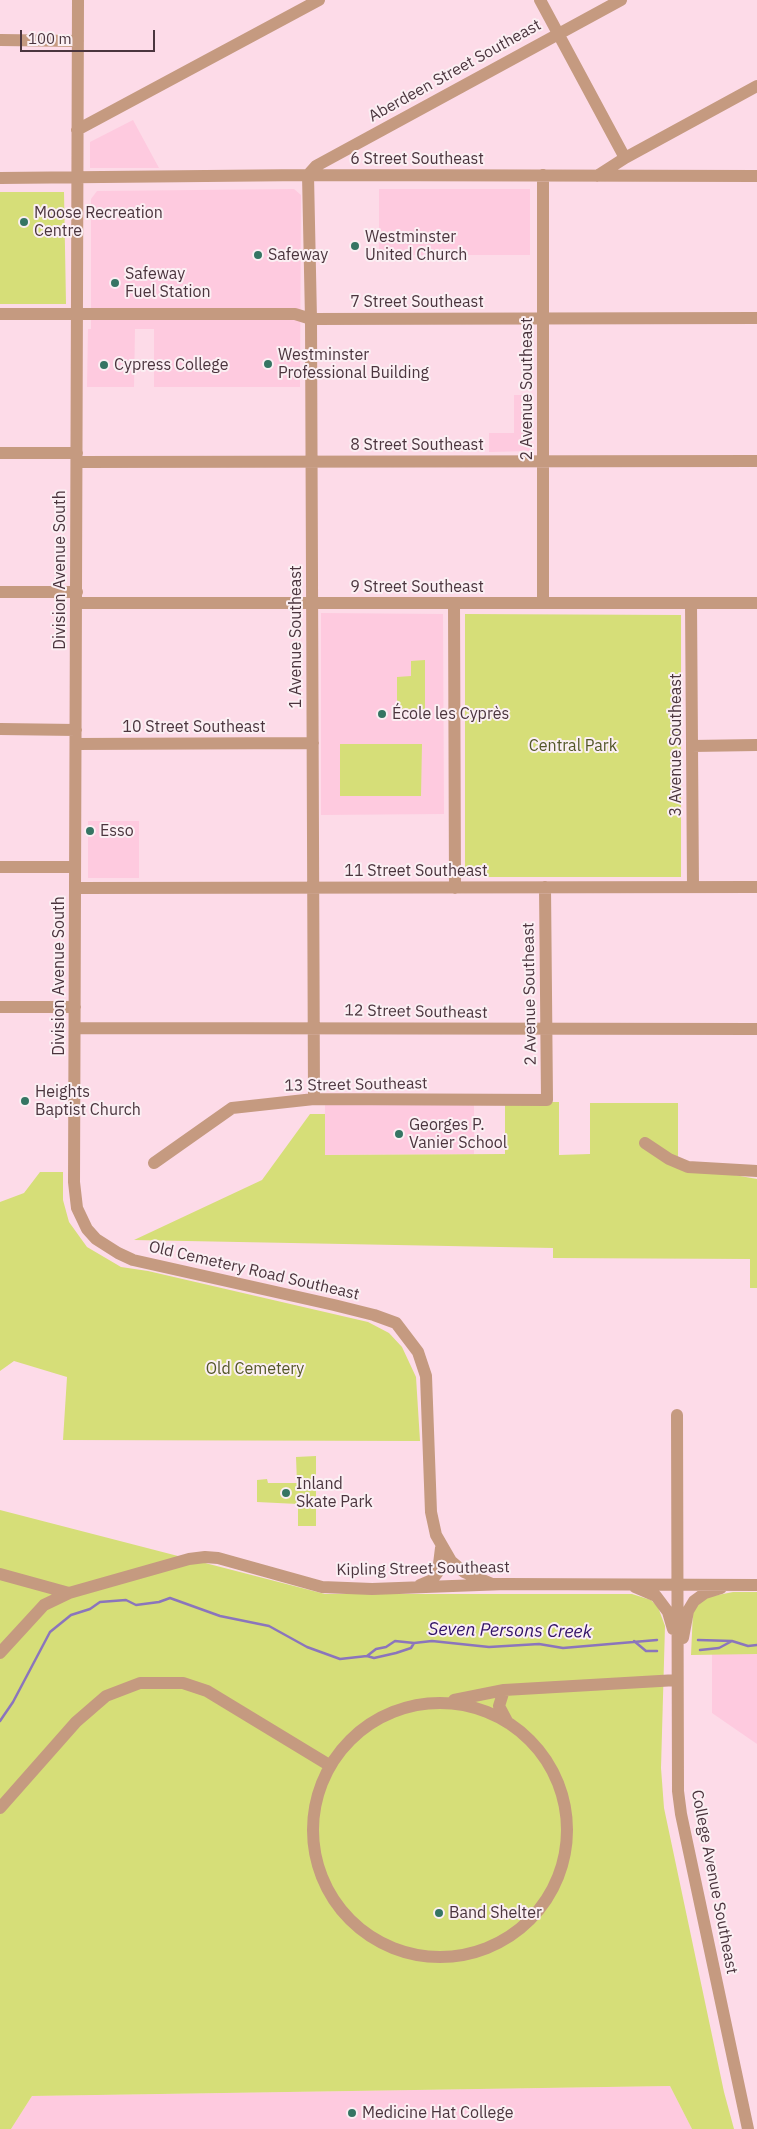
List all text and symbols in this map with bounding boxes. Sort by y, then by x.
street label: Aberdeen Street Southeast [365,16,545,126]
scale bar [22,20,158,52]
text: 100 m [28,29,72,48]
street label: 6 Street Southeast [350,149,484,169]
place label: Moose Recreation Centre [34,203,163,241]
marker: Moose Recreation Centre [18,216,30,228]
place label: Westminster United Church [365,227,467,265]
marker: Westminster United Church [349,240,361,252]
place label: Safeway [268,245,328,265]
marker: Safeway [252,249,264,261]
place label: Safeway Fuel Station [125,264,211,302]
marker: Safeway Fuel Station [109,277,121,289]
street label: 7 Street Southeast [350,292,484,312]
street label: 2 Avenue Southeast [517,317,537,461]
place label: Westminster Professional Building [278,345,429,383]
place label: Cypress College [114,355,228,375]
marker: Westminster Professional Building [262,358,274,370]
marker: Cypress College [98,359,110,371]
street label: 8 Street Southeast [350,435,484,455]
street label: Division Avenue South [50,490,70,650]
street label: 1 Avenue Southeast [286,565,306,709]
street label: 9 Street Southeast [350,577,484,597]
street label: 3 Avenue Southeast [666,673,686,817]
place label: École les Cyprès [392,704,509,724]
marker: École les Cyprès [376,708,388,720]
street label: 10 Street Southeast [122,717,266,737]
park label: Central Park [529,736,617,756]
place label: Esso [100,821,134,841]
marker: Esso [84,825,96,837]
street label: 11 Street Southeast [344,861,488,881]
street label: Division Avenue South [49,896,69,1056]
street label: 2 Avenue Southeast [519,922,541,1066]
street label: 12 Street Southeast [344,1001,488,1023]
street label: 13 Street Southeast [284,1074,428,1096]
place label: Heights Baptist Church [35,1082,141,1120]
marker: Heights Baptist Church [19,1095,31,1107]
place label: Georges P. Vanier School [409,1115,507,1153]
marker: Georges P. Vanier School [393,1128,405,1140]
street label: Old Cemetery Road Southeast [147,1237,361,1305]
park label: Old Cemetery [206,1359,304,1379]
place label: Inland Skate Park [296,1474,373,1512]
marker: Inland Skate Park [280,1487,292,1499]
street label: Kipling Street Southeast [336,1558,510,1580]
water label: Seven Persons Creek [428,1619,592,1643]
street label: College Avenue Southeast [687,1788,741,1976]
place label: Band Shelter [449,1903,542,1923]
marker: Band Shelter [433,1907,445,1919]
place label: Medicine Hat College [362,2103,513,2123]
marker: Medicine Hat College [346,2107,358,2119]

